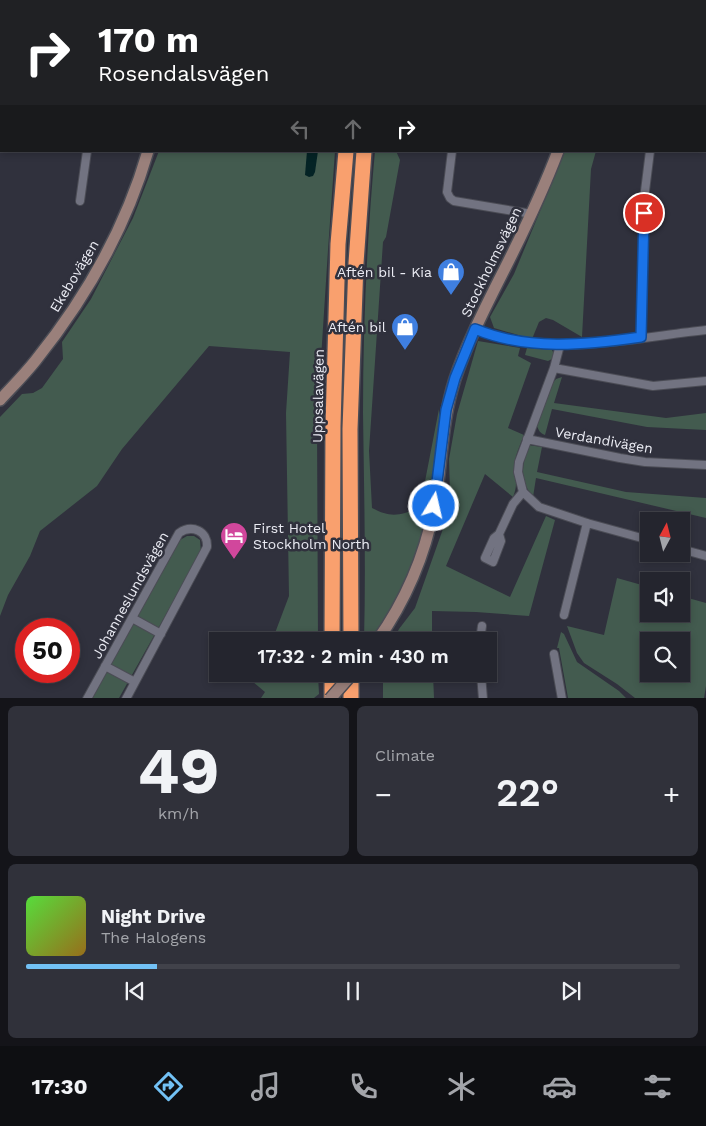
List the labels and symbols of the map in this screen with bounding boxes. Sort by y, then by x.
pin [623,192,665,234]
street label: Stockholmsvägen [457,205,525,319]
street label: Ekebovägen [46,237,102,315]
shop icon: Aftén bil - Kia [436,257,466,296]
place label: Aftén bil - Kia [337,264,432,280]
shop icon: Aftén bil [390,312,420,351]
place label: Aftén bil [328,319,387,335]
street label: Uppsalavägen [309,349,327,443]
street label: Verdandivägen [554,424,654,456]
position arrow [407,479,459,531]
north arrow [640,512,690,562]
place label: First Hotel Stockholm North [253,520,370,552]
hotel icon: First Hotel Stockholm North [219,521,249,560]
street label: Johanneslundsvägen [88,529,172,661]
speed limit sign: 50 [15,618,80,683]

